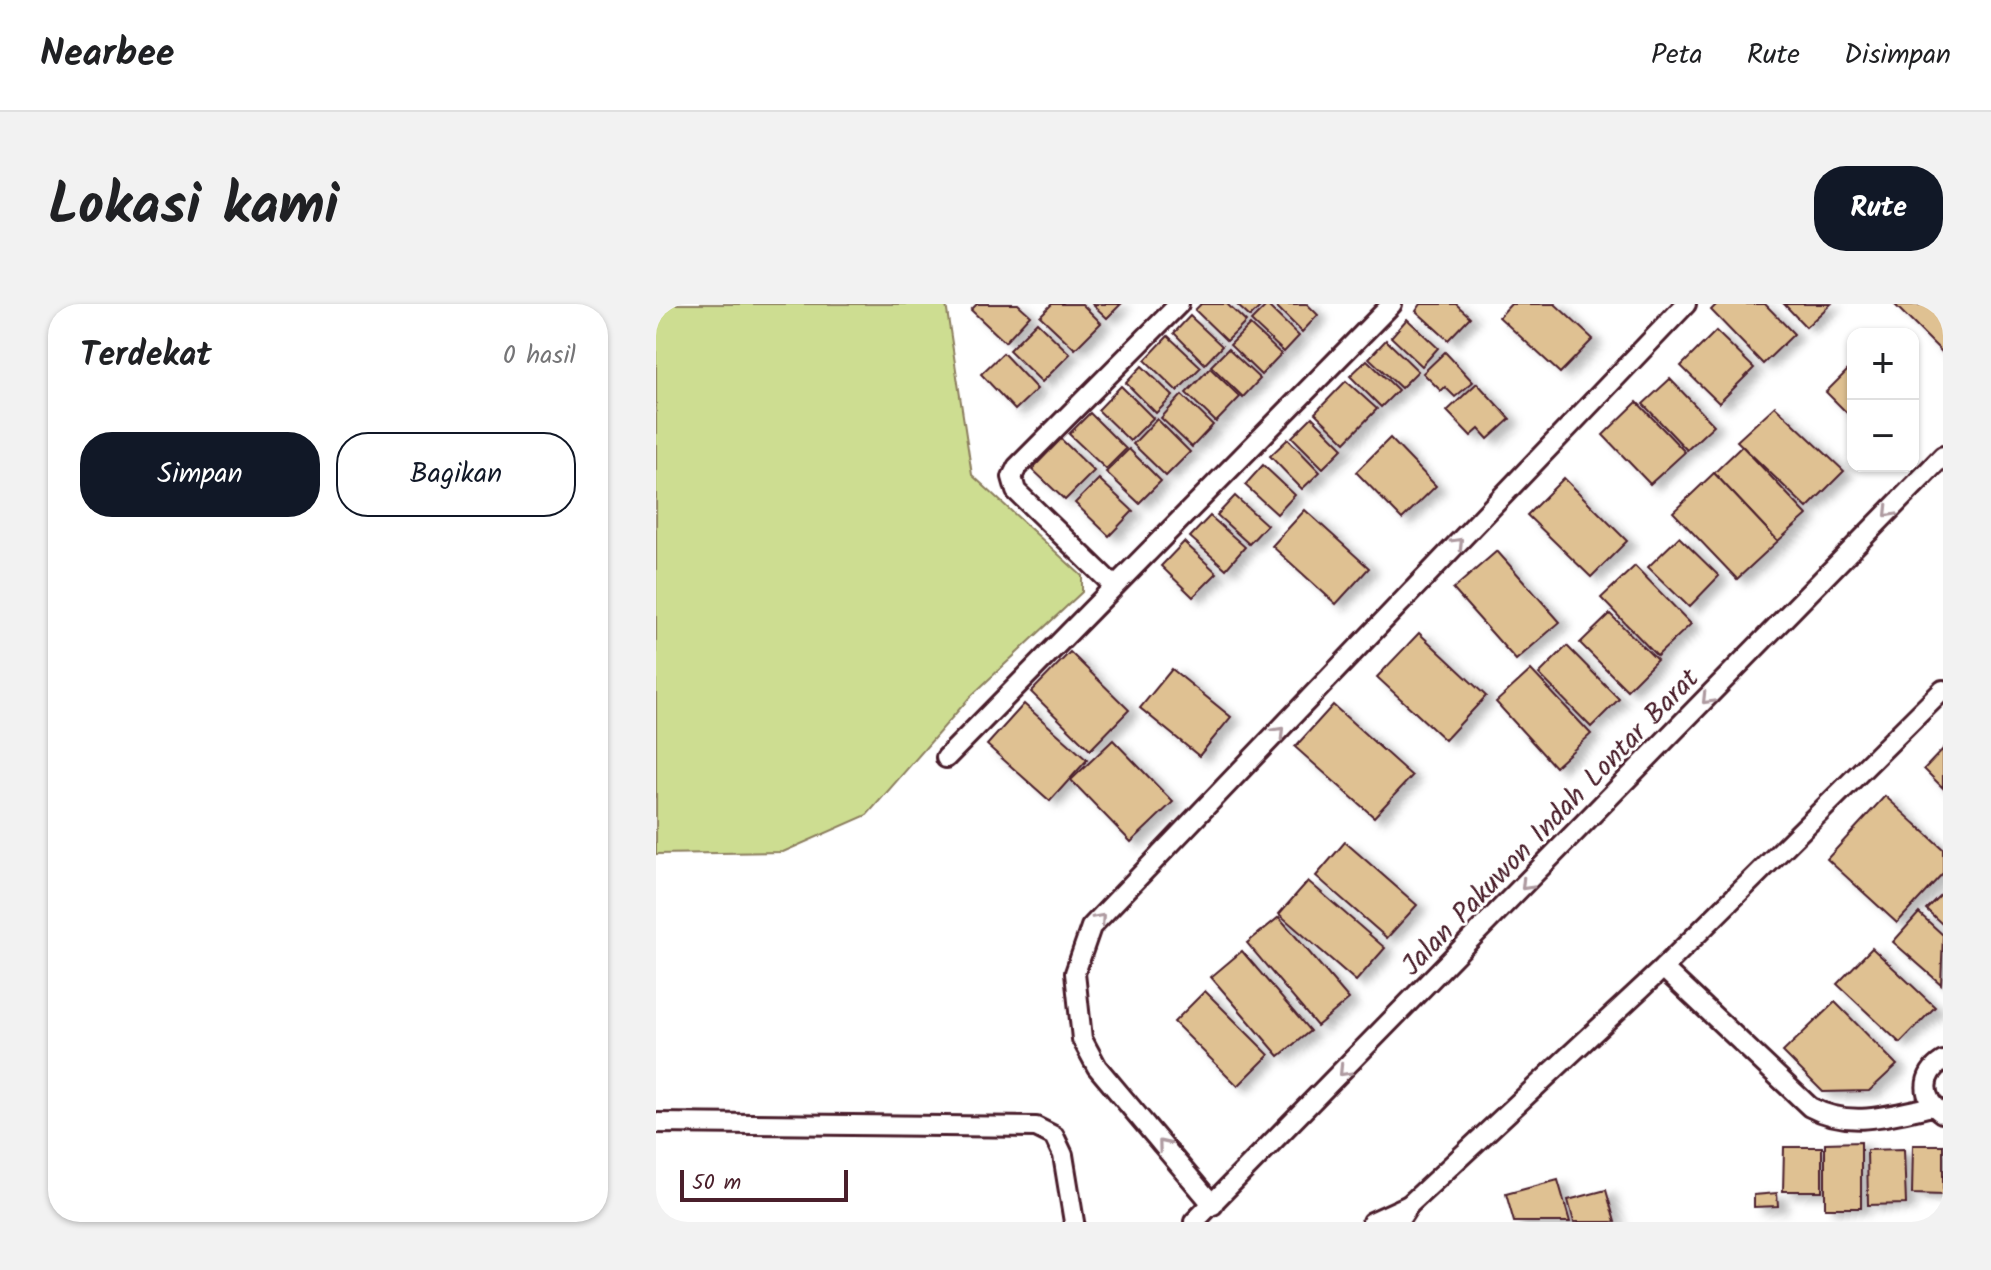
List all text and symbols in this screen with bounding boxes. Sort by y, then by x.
text: Nearbee [40,25,174,85]
text: Peta [1651,33,1703,78]
text: Rute [1747,33,1800,78]
text: Disimpan [1844,33,1951,78]
text: Lokasi kami [48,163,339,253]
button: Rute [1814,166,1943,251]
map controls [1847,328,1919,472]
button: + [1847,328,1919,400]
text: Terdekat [80,329,212,383]
text: 0 hasil [503,335,576,377]
button: − [1847,400,1919,472]
button: Simpan [80,432,320,517]
button: Bagikan [336,432,576,517]
one-way arrow [1884,503,1898,518]
one-way arrow [1449,538,1463,553]
street label: Jalan Pakuwon Indah Lontar Barat [1391,658,1711,987]
one-way arrow [1702,690,1717,704]
one-way arrow [1270,727,1284,741]
one-way arrow [1520,876,1535,890]
one-way arrow [1090,914,1104,929]
one-way arrow [1339,1062,1353,1076]
one-way arrow [1158,1140,1173,1154]
scale bar [680,1166,848,1202]
text: 50 m [692,1166,741,1201]

